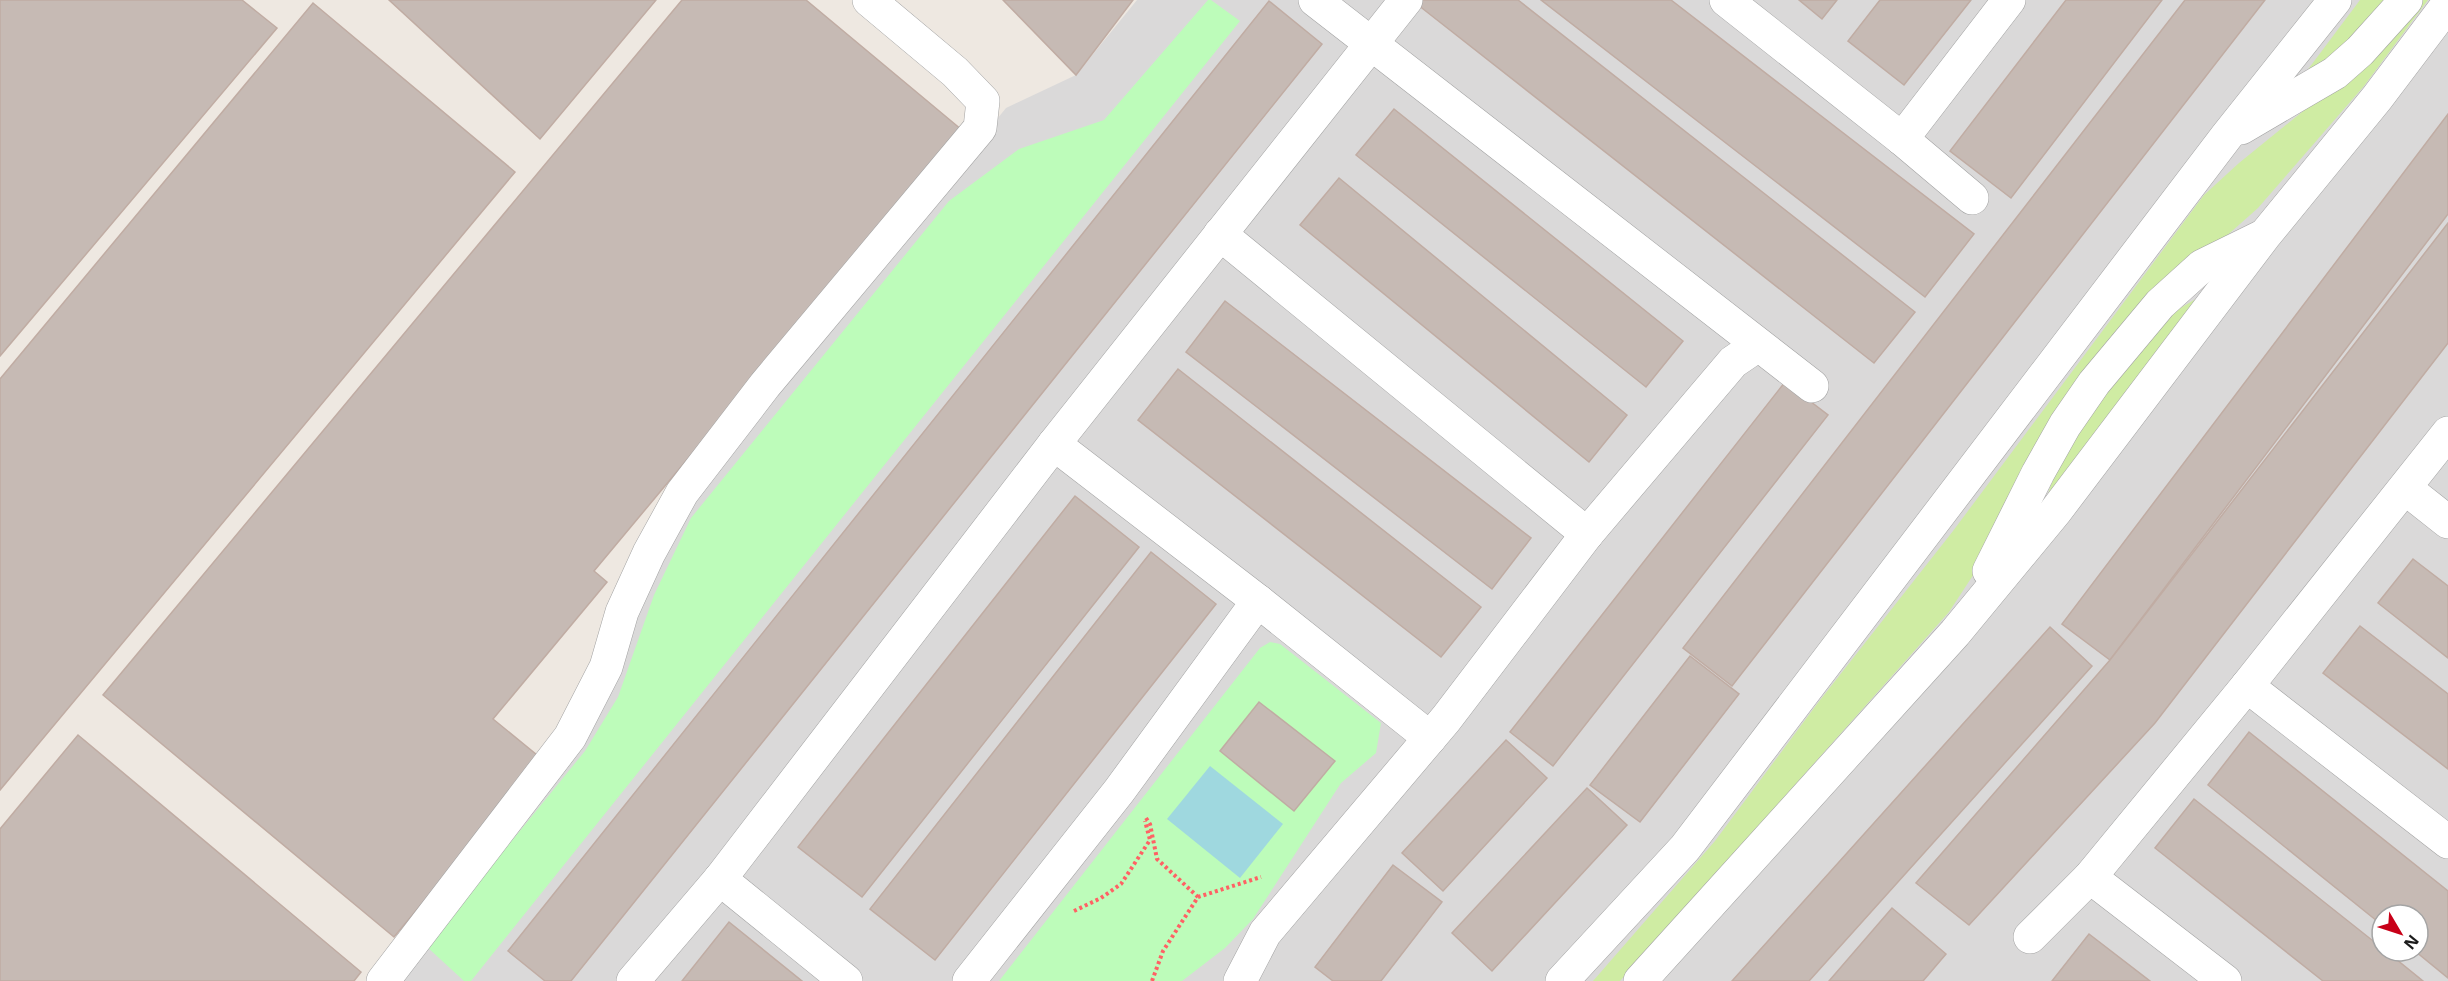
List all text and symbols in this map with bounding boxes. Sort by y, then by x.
north arrow [2370,903,2430,963]
text: N [2399,930,2424,954]

